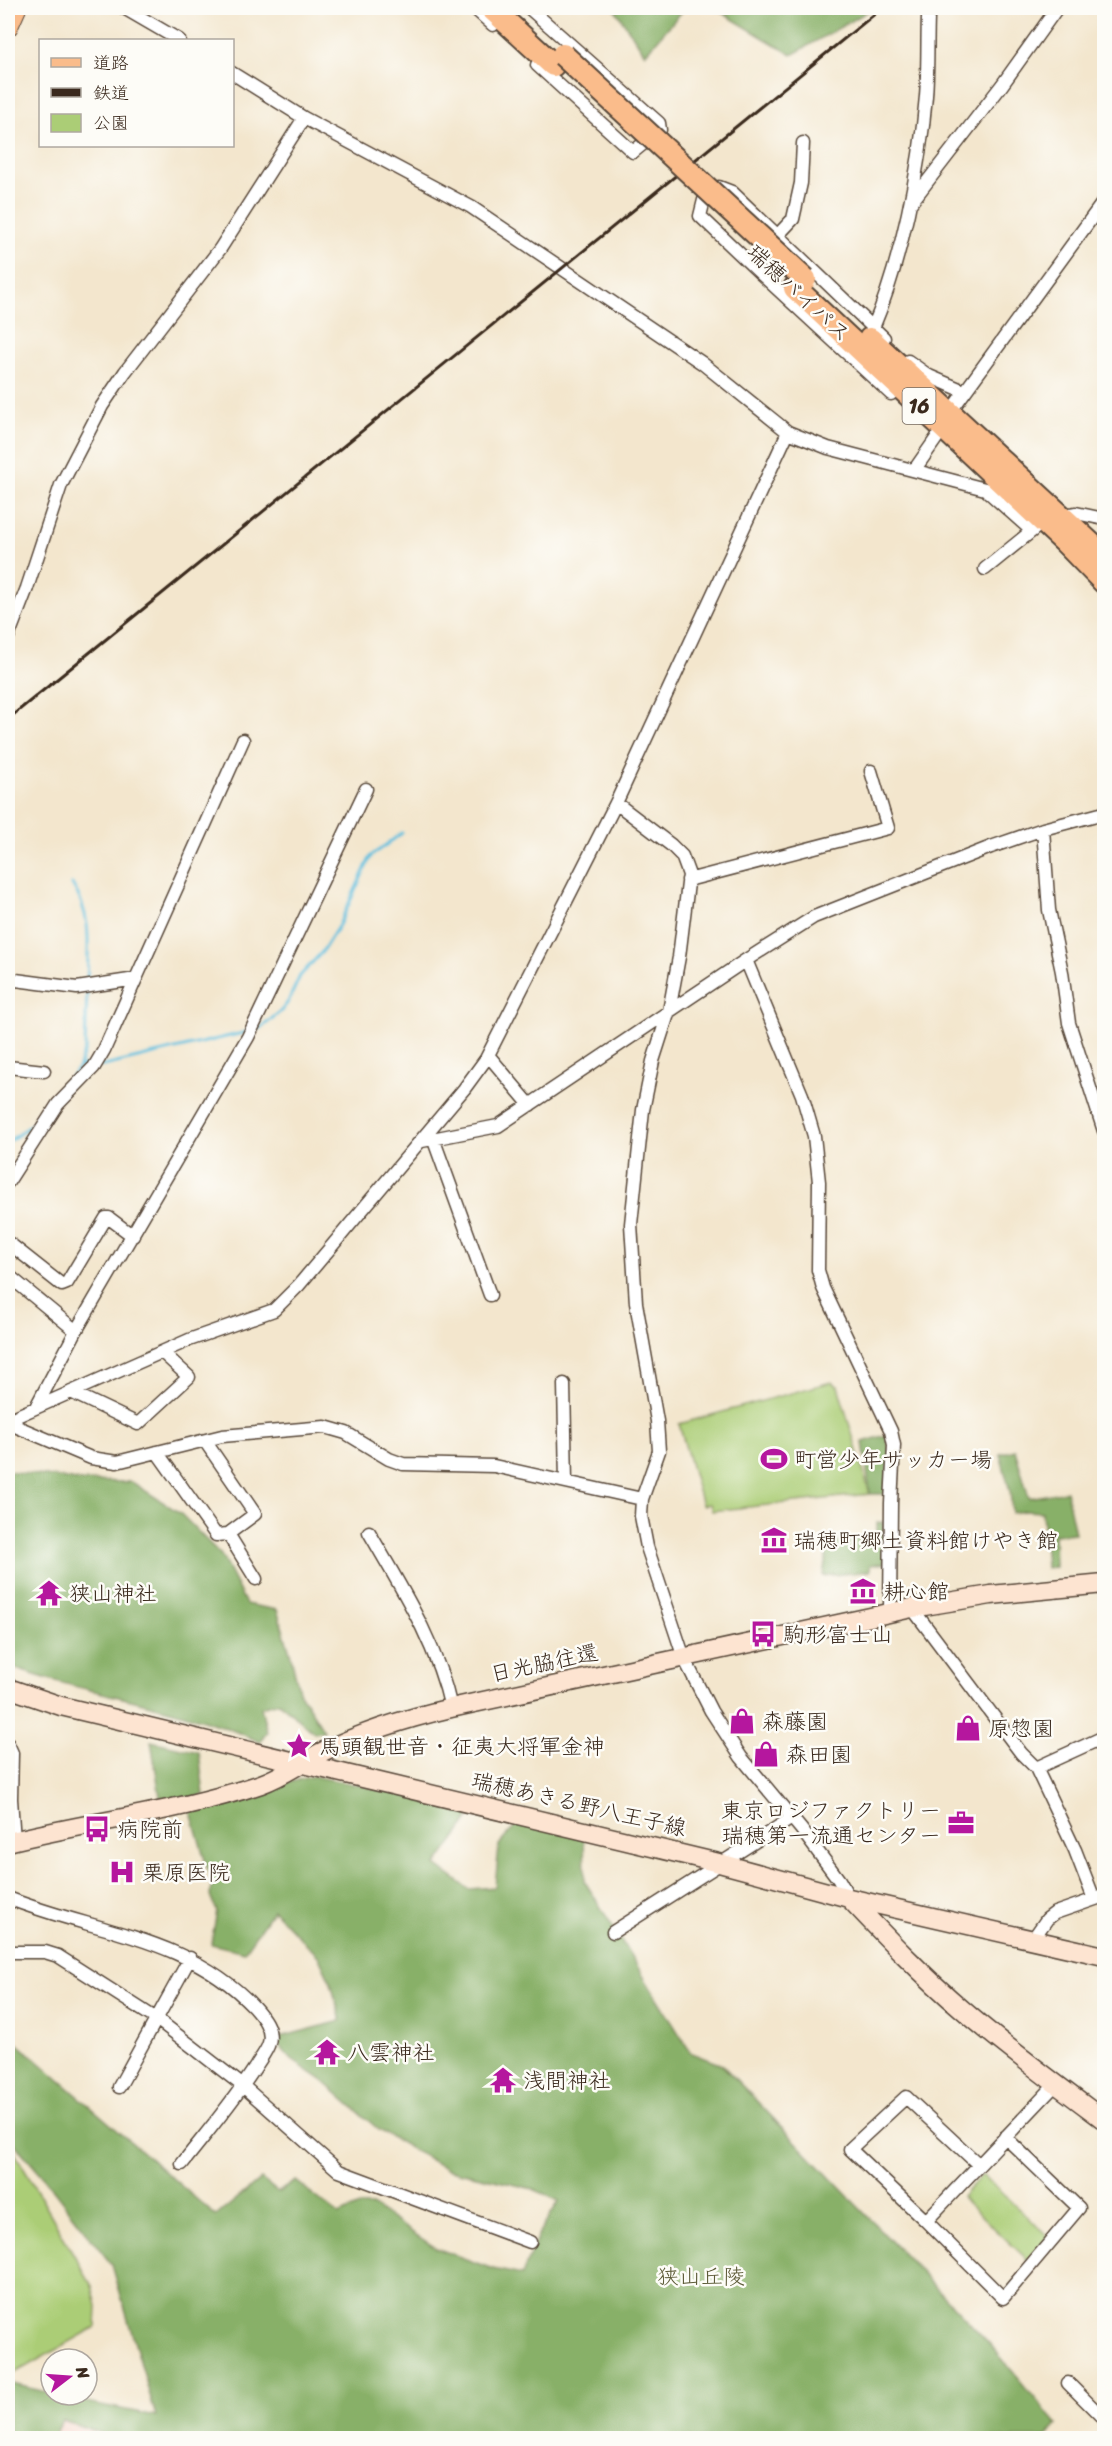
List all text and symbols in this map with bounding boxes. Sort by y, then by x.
legend [39,39,234,147]
text: 道路 [93,47,129,79]
text: 鉄道 [93,77,129,109]
text: 公園 [93,107,129,139]
street label: 瑞穂バイパス [738,234,860,352]
road number: 16 [902,388,936,424]
place label: 町営少年サッカー場 [794,1440,992,1479]
sports icon: 町営少年サッカー場 [759,1444,789,1474]
place label: 瑞穂町郷土資料館けやき館 [794,1521,1058,1560]
museum icon: 瑞穂町郷土資料館けやき館 [759,1525,789,1555]
place label: 耕心館 [883,1572,949,1611]
place label: 狭山神社 [69,1574,157,1613]
museum icon: 耕心館 [848,1576,878,1606]
temple icon: 狭山神社 [34,1578,64,1608]
place label: 駒形富士山 [783,1615,893,1654]
bus stop icon: 駒形富士山 [748,1619,778,1649]
street label: 日光脇往還 [486,1632,602,1694]
place label: 森藤園 [762,1702,828,1741]
shop icon: 森藤園 [727,1706,757,1736]
place label: 原惣園 [988,1709,1054,1748]
shop icon: 原惣園 [953,1713,983,1743]
place label: 馬頭観世音・征夷大将軍金神 [319,1727,605,1766]
place icon: 馬頭観世音・征夷大将軍金神 [284,1731,314,1761]
place label: 森田園 [786,1735,852,1774]
shop icon: 森田園 [751,1739,781,1769]
street label: 瑞穂あきる野八王子線 [468,1760,690,1848]
place label: 東京ロジファクトリー 瑞穂第一流通センター [721,1791,941,1855]
office icon: 東京ロジファクトリー 瑞穂第一流通センター [946,1808,976,1838]
place label: 病院前 [117,1810,183,1849]
bus stop icon: 病院前 [82,1814,112,1844]
place label: 栗原医院 [142,1853,230,1892]
hospital icon: 栗原医院 [107,1857,137,1887]
place label: 八雲神社 [347,2033,435,2072]
temple icon: 八雲神社 [312,2037,342,2067]
place label: 浅間神社 [523,2061,611,2100]
temple icon: 浅間神社 [488,2065,518,2095]
park label: 狭山丘陵 [657,2257,745,2296]
north arrow [39,2347,99,2407]
text: N [67,2362,99,2383]

